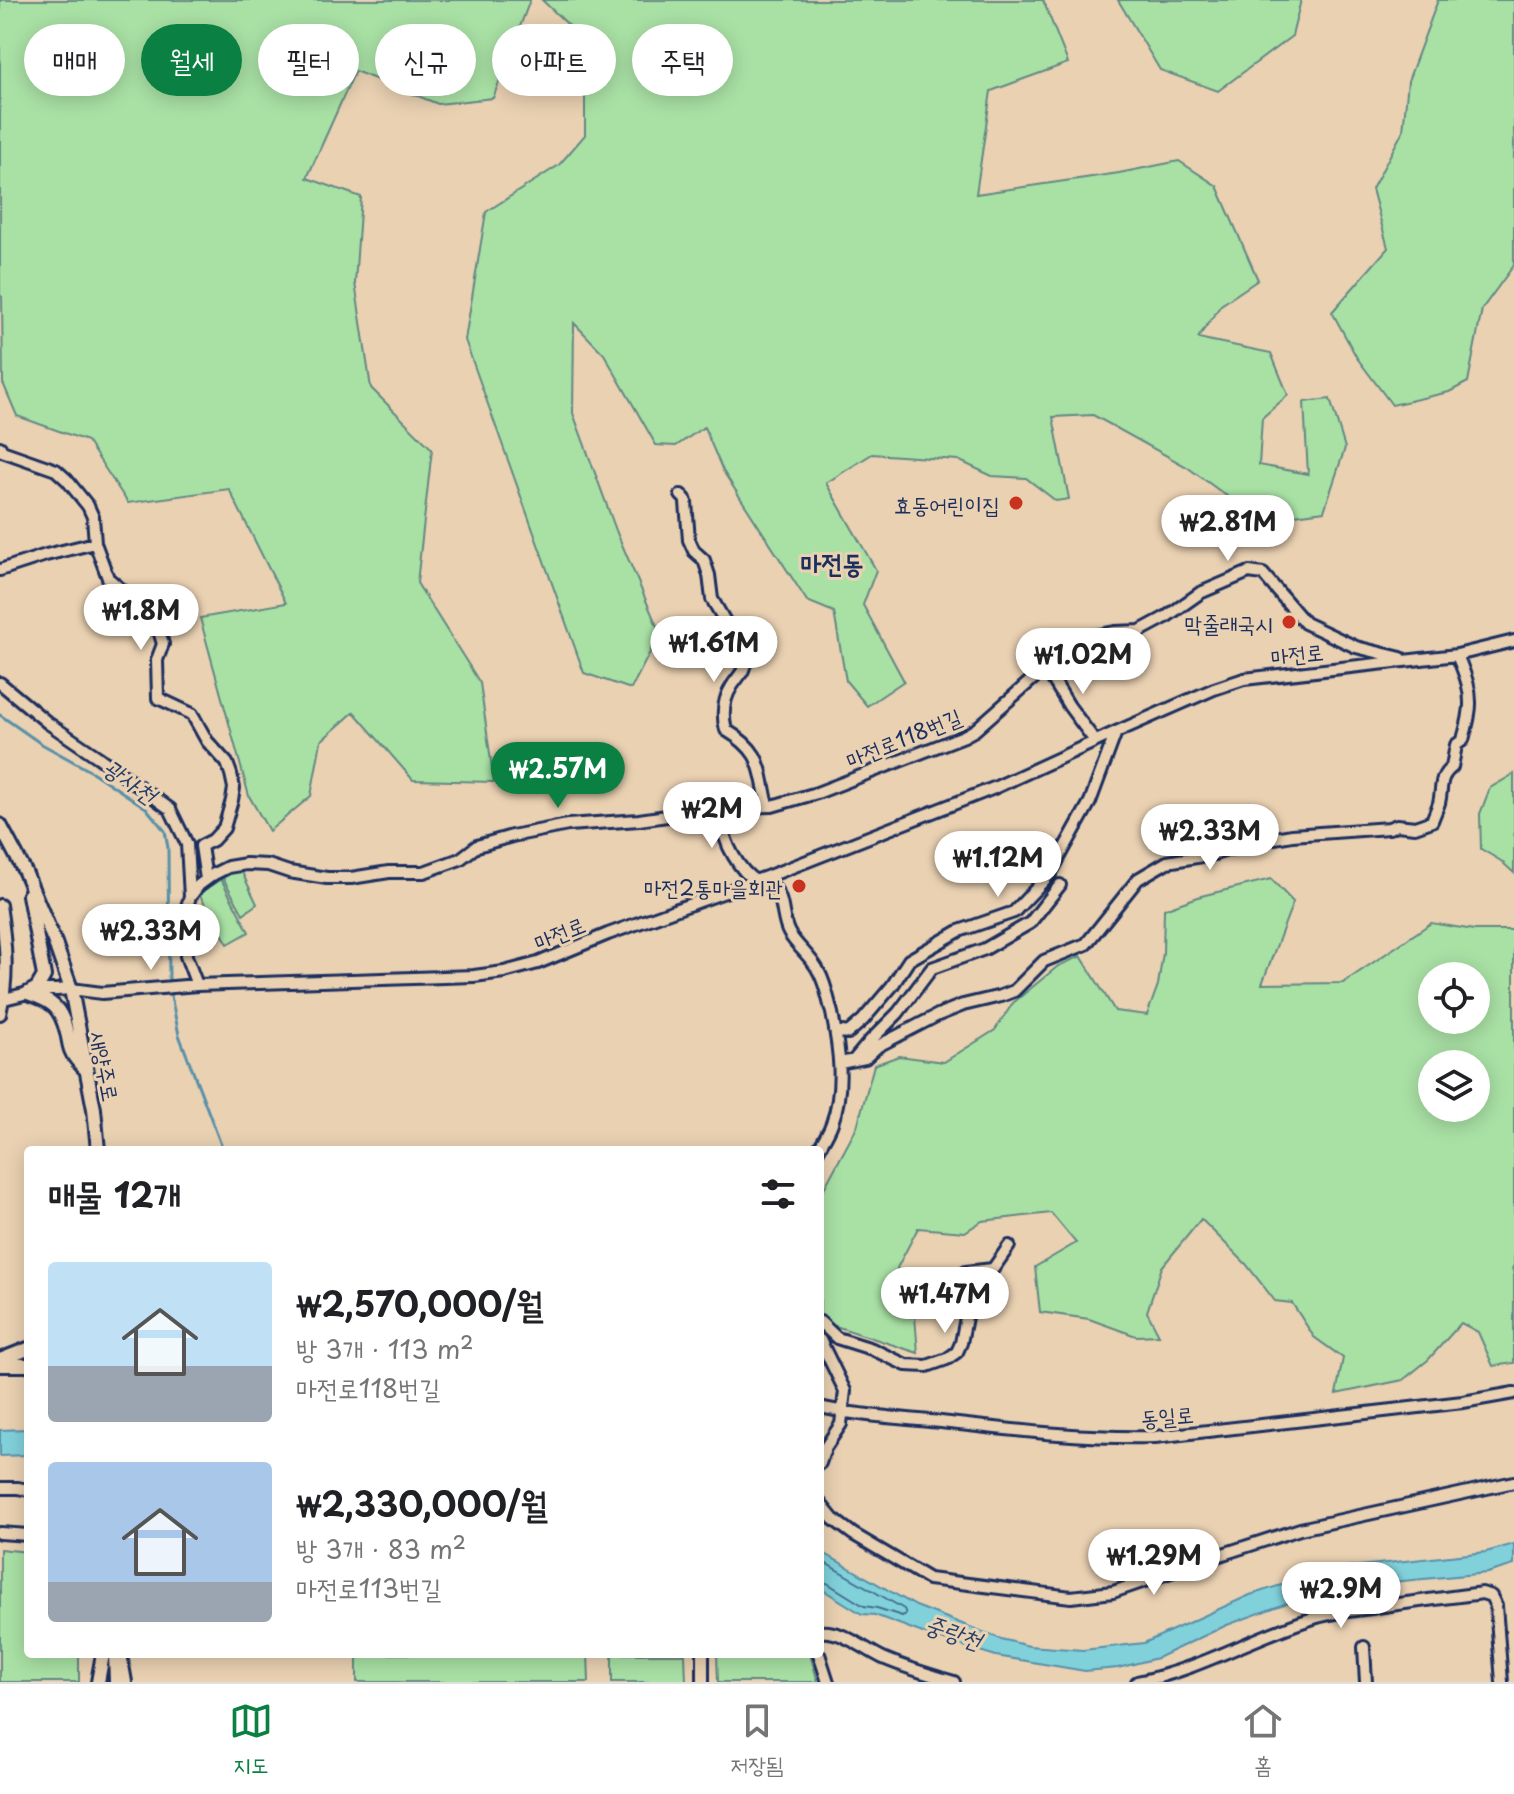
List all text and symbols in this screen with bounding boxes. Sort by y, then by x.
chip: 매매 [24,24,125,96]
chip: 월세 [141,24,242,96]
chip: 필터 [258,24,359,96]
chip: 신규 [375,24,476,96]
chip: 아파트 [492,24,616,96]
chip: 주택 [632,24,733,96]
place label: 효동어린이집 [894,487,1000,520]
marker: 효동어린이집 [1007,494,1025,512]
pin: ₩2.81M [1163,495,1293,563]
text: ₩2.81M [1179,501,1277,540]
district label: 마전동 [801,543,863,582]
pin: ₩1.8M [85,584,197,652]
text: ₩1.8M [102,590,180,629]
place label: 막줄래국시 [1184,606,1273,639]
marker: 막줄래국시 [1280,613,1298,631]
pin: ₩1.61M [649,616,779,684]
text: ₩1.61M [668,622,760,661]
pin: ₩1.02M [1018,628,1148,696]
text: ₩1.02M [1034,634,1132,673]
street label: 마전로 [1269,634,1325,672]
street label: 마전로118번길 [840,699,966,775]
pin: ₩2.57M [493,742,623,810]
text: ₩2.57M [509,748,607,787]
water label: 광사천 [97,749,167,813]
pin: ₩2M [673,782,751,850]
text: ₩2M [681,788,743,827]
pin: ₩2.33M [1145,804,1275,872]
text: ₩2.33M [1159,810,1261,849]
pin: ₩1.12M [933,831,1063,899]
text: ₩1.12M [952,837,1044,876]
place label: 마전2통마을회관 [644,870,783,903]
marker: 마전2통마을회관 [790,877,808,895]
pin: ₩2.33M [86,904,216,972]
street label: 마전로 [528,907,590,957]
text: ₩2.33M [100,910,202,949]
map controls [1418,962,1490,1122]
button: locate [1418,962,1490,1034]
street label: 새양주로 [83,1028,129,1104]
button: layers [1418,1050,1490,1122]
text: 매물 12개 [48,1168,181,1220]
icon: filters [756,1172,800,1216]
pin: ₩1.47M [880,1267,1010,1335]
text: ₩1.47M [899,1273,991,1312]
text: ₩2,570,000/월 [296,1277,543,1329]
icon: home [112,1294,208,1390]
text: 방 3개 · 113 m² [296,1329,474,1368]
text: 마전로118번길 [296,1368,440,1407]
street label: 동일로 [1139,1396,1195,1434]
text: ₩2,330,000/월 [296,1477,548,1529]
icon: home [112,1494,208,1590]
text: 방 3개 · 83 m² [296,1529,466,1568]
pin: ₩1.29M [1089,1529,1219,1597]
text: ₩1.29M [1106,1535,1202,1574]
pin: ₩2.9M [1285,1562,1397,1630]
text: 마전로113번길 [296,1568,441,1607]
text: ₩2.9M [1300,1568,1382,1607]
water label: 중랑천 [921,1605,990,1658]
tab: 지도 [229,1699,273,1780]
tab: 저장됨 [730,1699,784,1780]
tab: 홈 [1241,1699,1285,1780]

